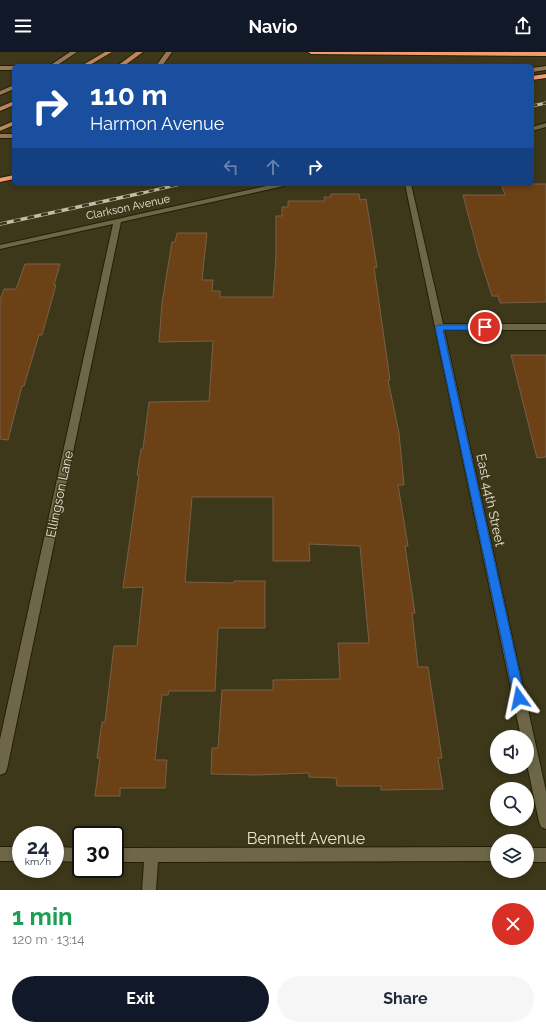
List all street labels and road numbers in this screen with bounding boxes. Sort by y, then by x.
street label: Clarkson Avenue [85,192,172,223]
street label: Ellingson Lane [43,449,76,539]
street label: East 44th Street [473,452,508,548]
street label: Bennett Avenue [247,829,365,848]

